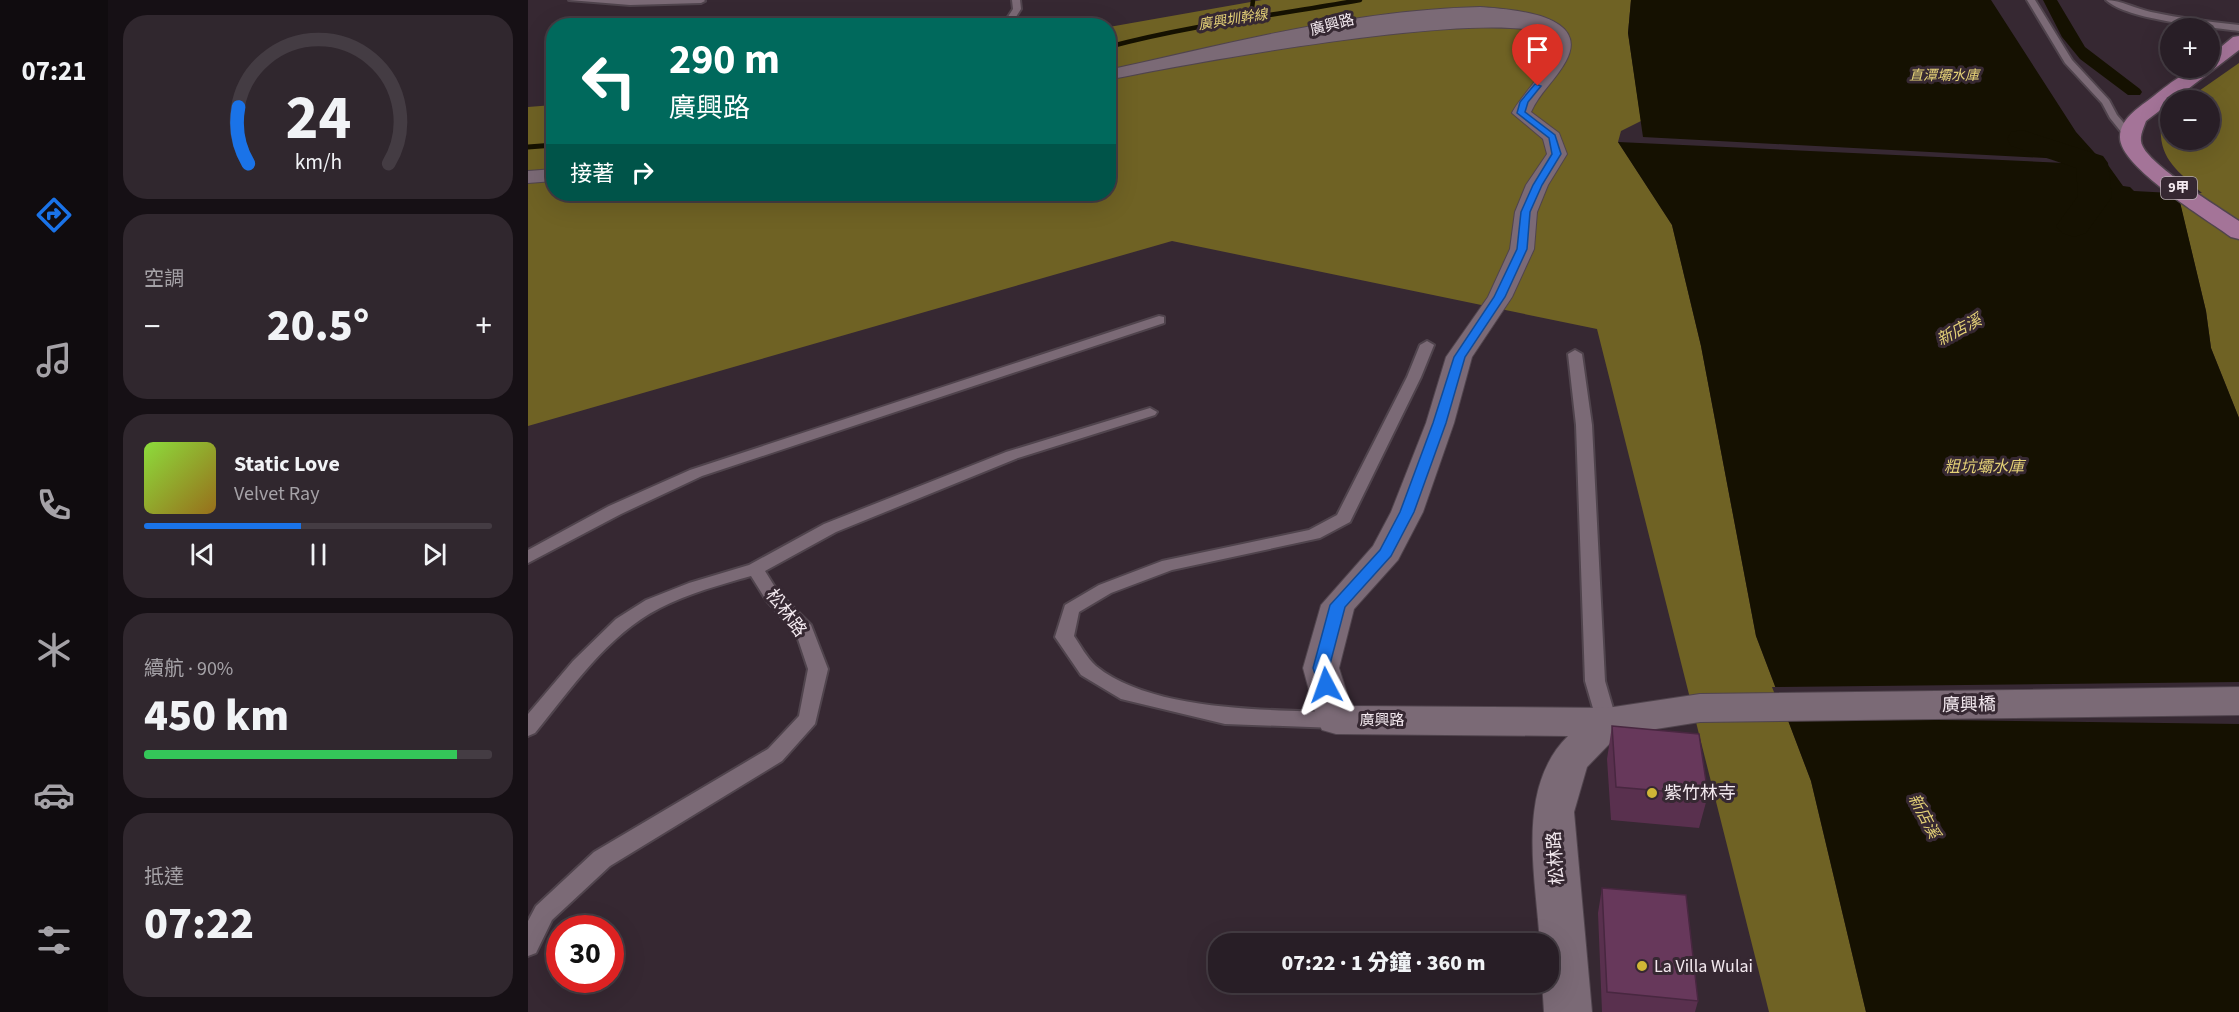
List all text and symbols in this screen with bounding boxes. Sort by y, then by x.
water label: 廣興圳幹線 [1197,4,1271,35]
street label: 廣興路 [1308,9,1356,41]
map controls [2160,18,2220,150]
button: + [2160,18,2220,78]
pin [1512,24,1563,86]
text: 290 m [669,30,780,90]
icon: arrive [1521,33,1554,66]
icon: left [570,42,648,120]
text: 07:21 [21,52,87,91]
water label: 直潭壩水庫 [1909,66,1981,86]
text: 24 [285,74,351,163]
text: 廣興路 [669,89,750,128]
button: − [2160,90,2220,150]
text: km/h [294,148,342,179]
icon: right [626,156,659,189]
text: 接著 [570,158,614,190]
road number: 9甲 [2161,177,2197,199]
icon: directions [33,194,75,236]
text: 空調 [144,265,184,293]
text: 20.5° [267,294,369,358]
text: − [144,303,160,350]
text: + [476,303,492,350]
water label: 新店溪 [1933,308,1987,351]
icon: music [33,339,75,381]
text: Static Love [234,448,340,480]
water label: 粗坑壩水庫 [1944,456,2027,478]
text: Velvet Ray [234,480,320,508]
icon: phone [33,484,75,526]
icon: previous [186,538,219,571]
icon: pause [302,538,335,571]
icon: next [418,538,451,571]
street label: 松林路 [760,584,812,642]
icon: climate [33,629,75,671]
position arrow [1294,653,1358,717]
text: 續航 · 90% [144,655,233,683]
text: 450 km [144,684,289,748]
street label: 廣興橋 [1942,692,1996,718]
street label: 廣興路 [1359,710,1405,731]
icon: car [33,774,75,816]
place label: 紫竹林寺 [1664,781,1736,806]
marker: 紫竹林寺 [1645,786,1659,800]
water label: 新店溪 [1903,790,1946,844]
street label: 松林路 [1542,830,1570,886]
text: 抵達 [144,863,184,891]
text: 07:22 [144,892,254,956]
speed limit sign: 30 [546,915,624,993]
icon: filters [33,919,75,961]
text: 07:22 · 1 分鐘 · 360 m [1282,947,1485,979]
place label: La Villa Wulai [1654,954,1753,979]
marker: La Villa Wulai [1635,959,1649,973]

